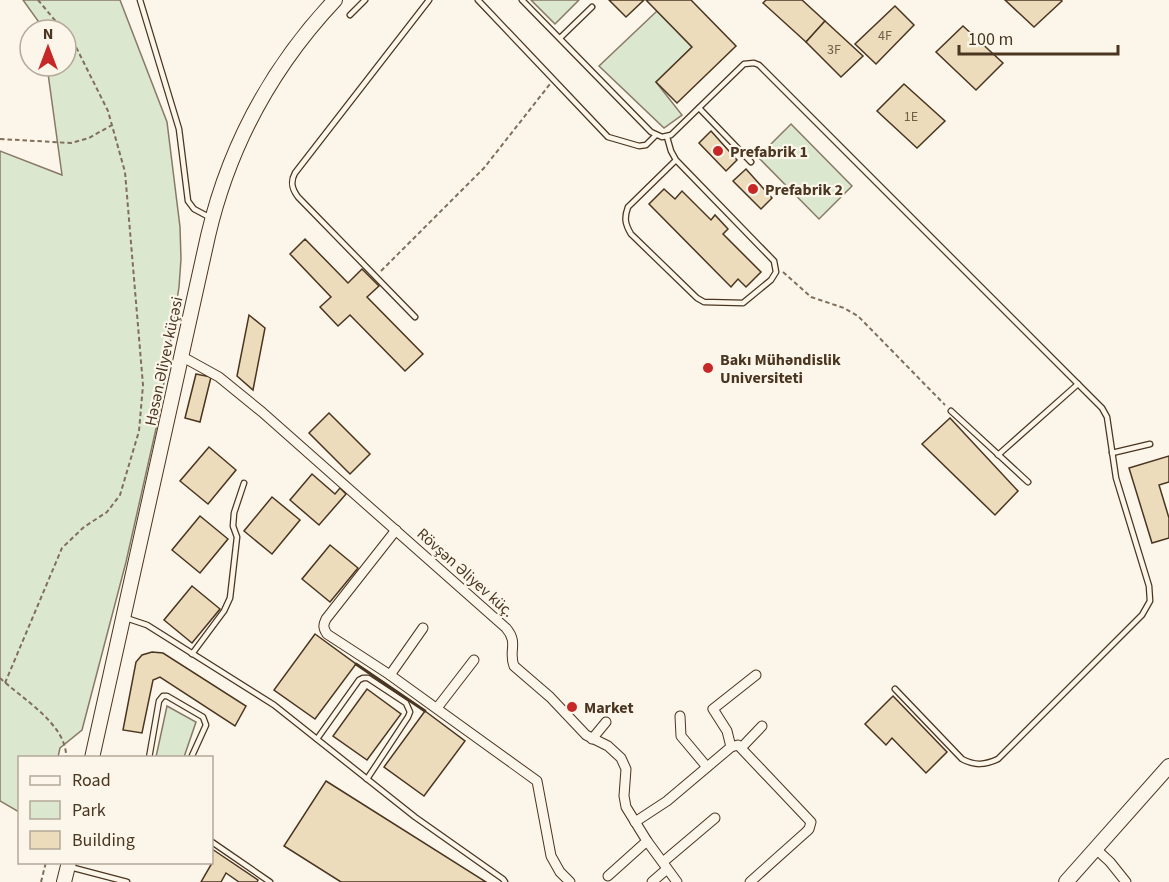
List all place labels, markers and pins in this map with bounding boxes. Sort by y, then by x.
place label: Prefabrik 1 [730,141,808,163]
marker: Prefabrik 1 [711,144,725,158]
place label: Prefabrik 2 [765,179,843,201]
marker: Prefabrik 2 [746,182,760,196]
place label: Bakı Mühəndislik Universiteti [720,349,841,389]
marker: Bakı Mühəndislik Universiteti [701,361,715,375]
place label: Market [584,697,634,719]
marker: Market [565,700,579,714]

